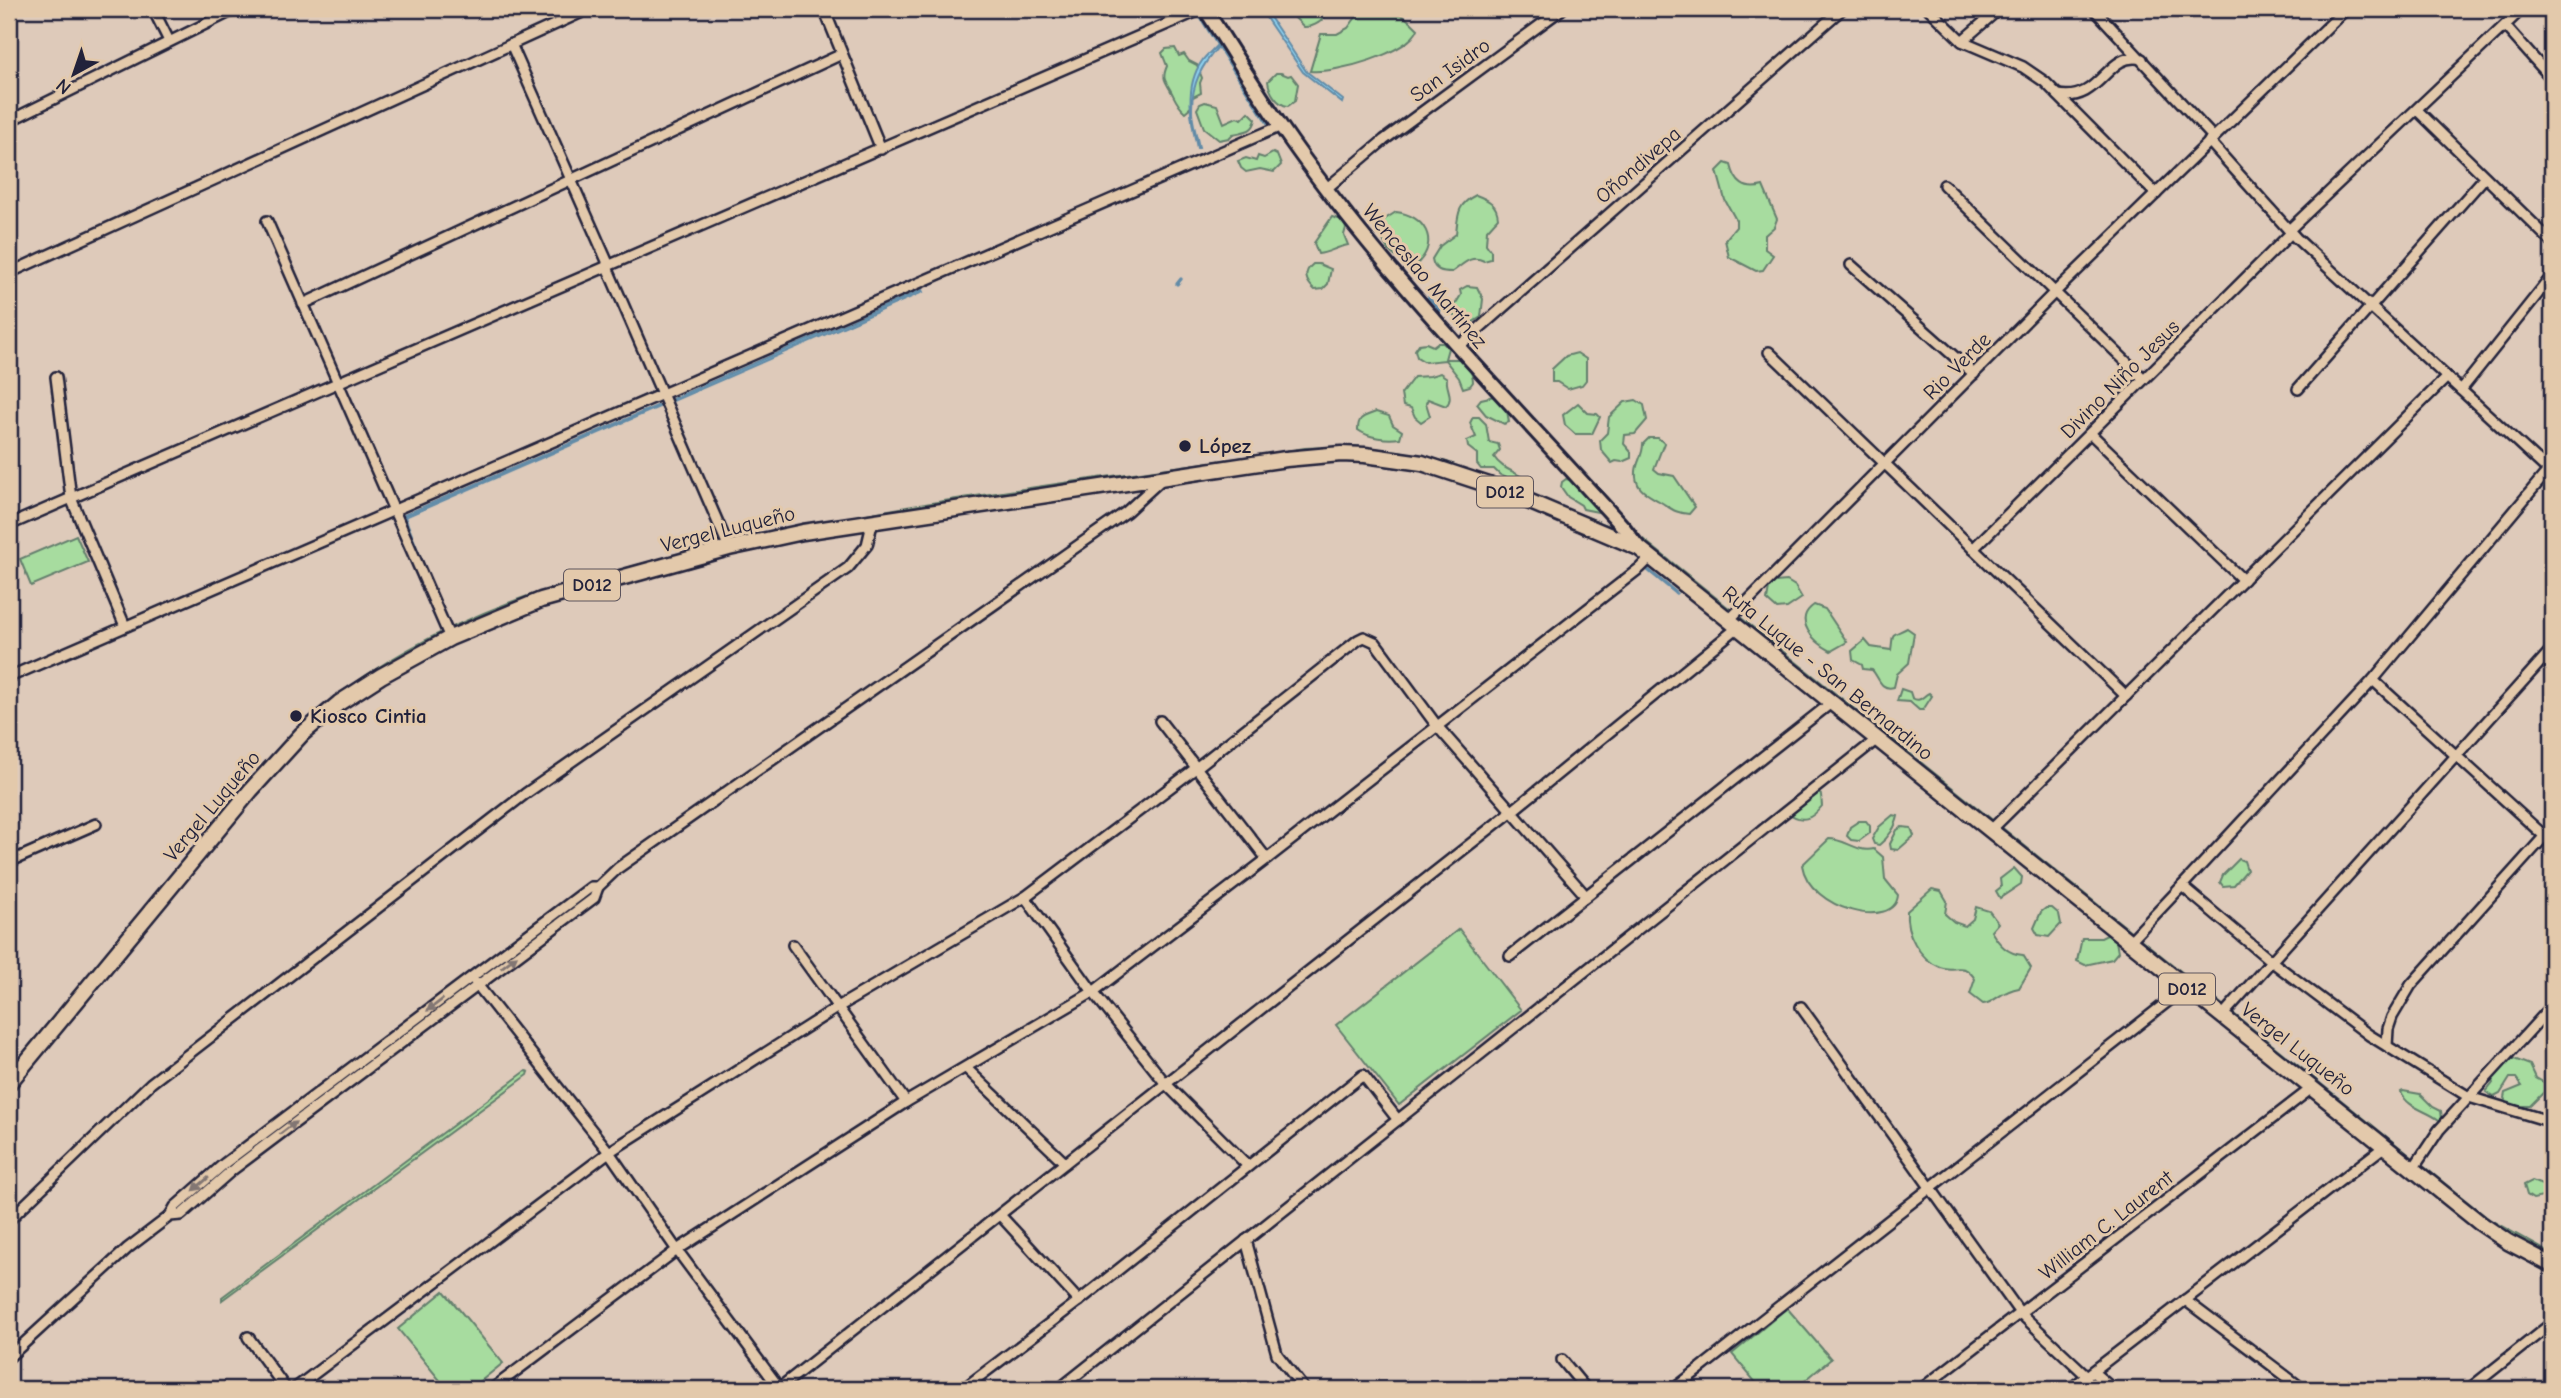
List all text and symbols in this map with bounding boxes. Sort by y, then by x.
street label: San Isidro [1405,33,1495,107]
north arrow [38,38,108,108]
text: N [52,74,76,99]
street label: Oñondivepa [1591,122,1685,208]
street label: Wenceslao Martínez [1358,199,1492,353]
street label: Divino Niño Jesus [2056,315,2184,443]
street label: Rio Verde [1918,327,1996,405]
place label: López [1199,434,1251,458]
marker: López [1177,438,1193,454]
road number: D012 [1477,477,1533,508]
street label: Vergel Luqueño [658,501,798,557]
road number: D012 [564,570,620,600]
street label: Ruta Luque - San Bernardino [1718,581,1938,765]
place label: Kiosco Cintia [310,704,427,728]
marker: Kiosco Cintia [288,708,304,724]
street label: Vergel Luqueño [159,746,265,866]
one-way arrow [499,955,518,969]
road number: D012 [2159,973,2215,1004]
one-way arrow [426,997,444,1012]
street label: Vergel Luqueño [2237,997,2359,1101]
one-way arrow [278,1121,296,1136]
street label: William C. Laurent [2034,1165,2178,1285]
one-way arrow [192,1176,210,1192]

